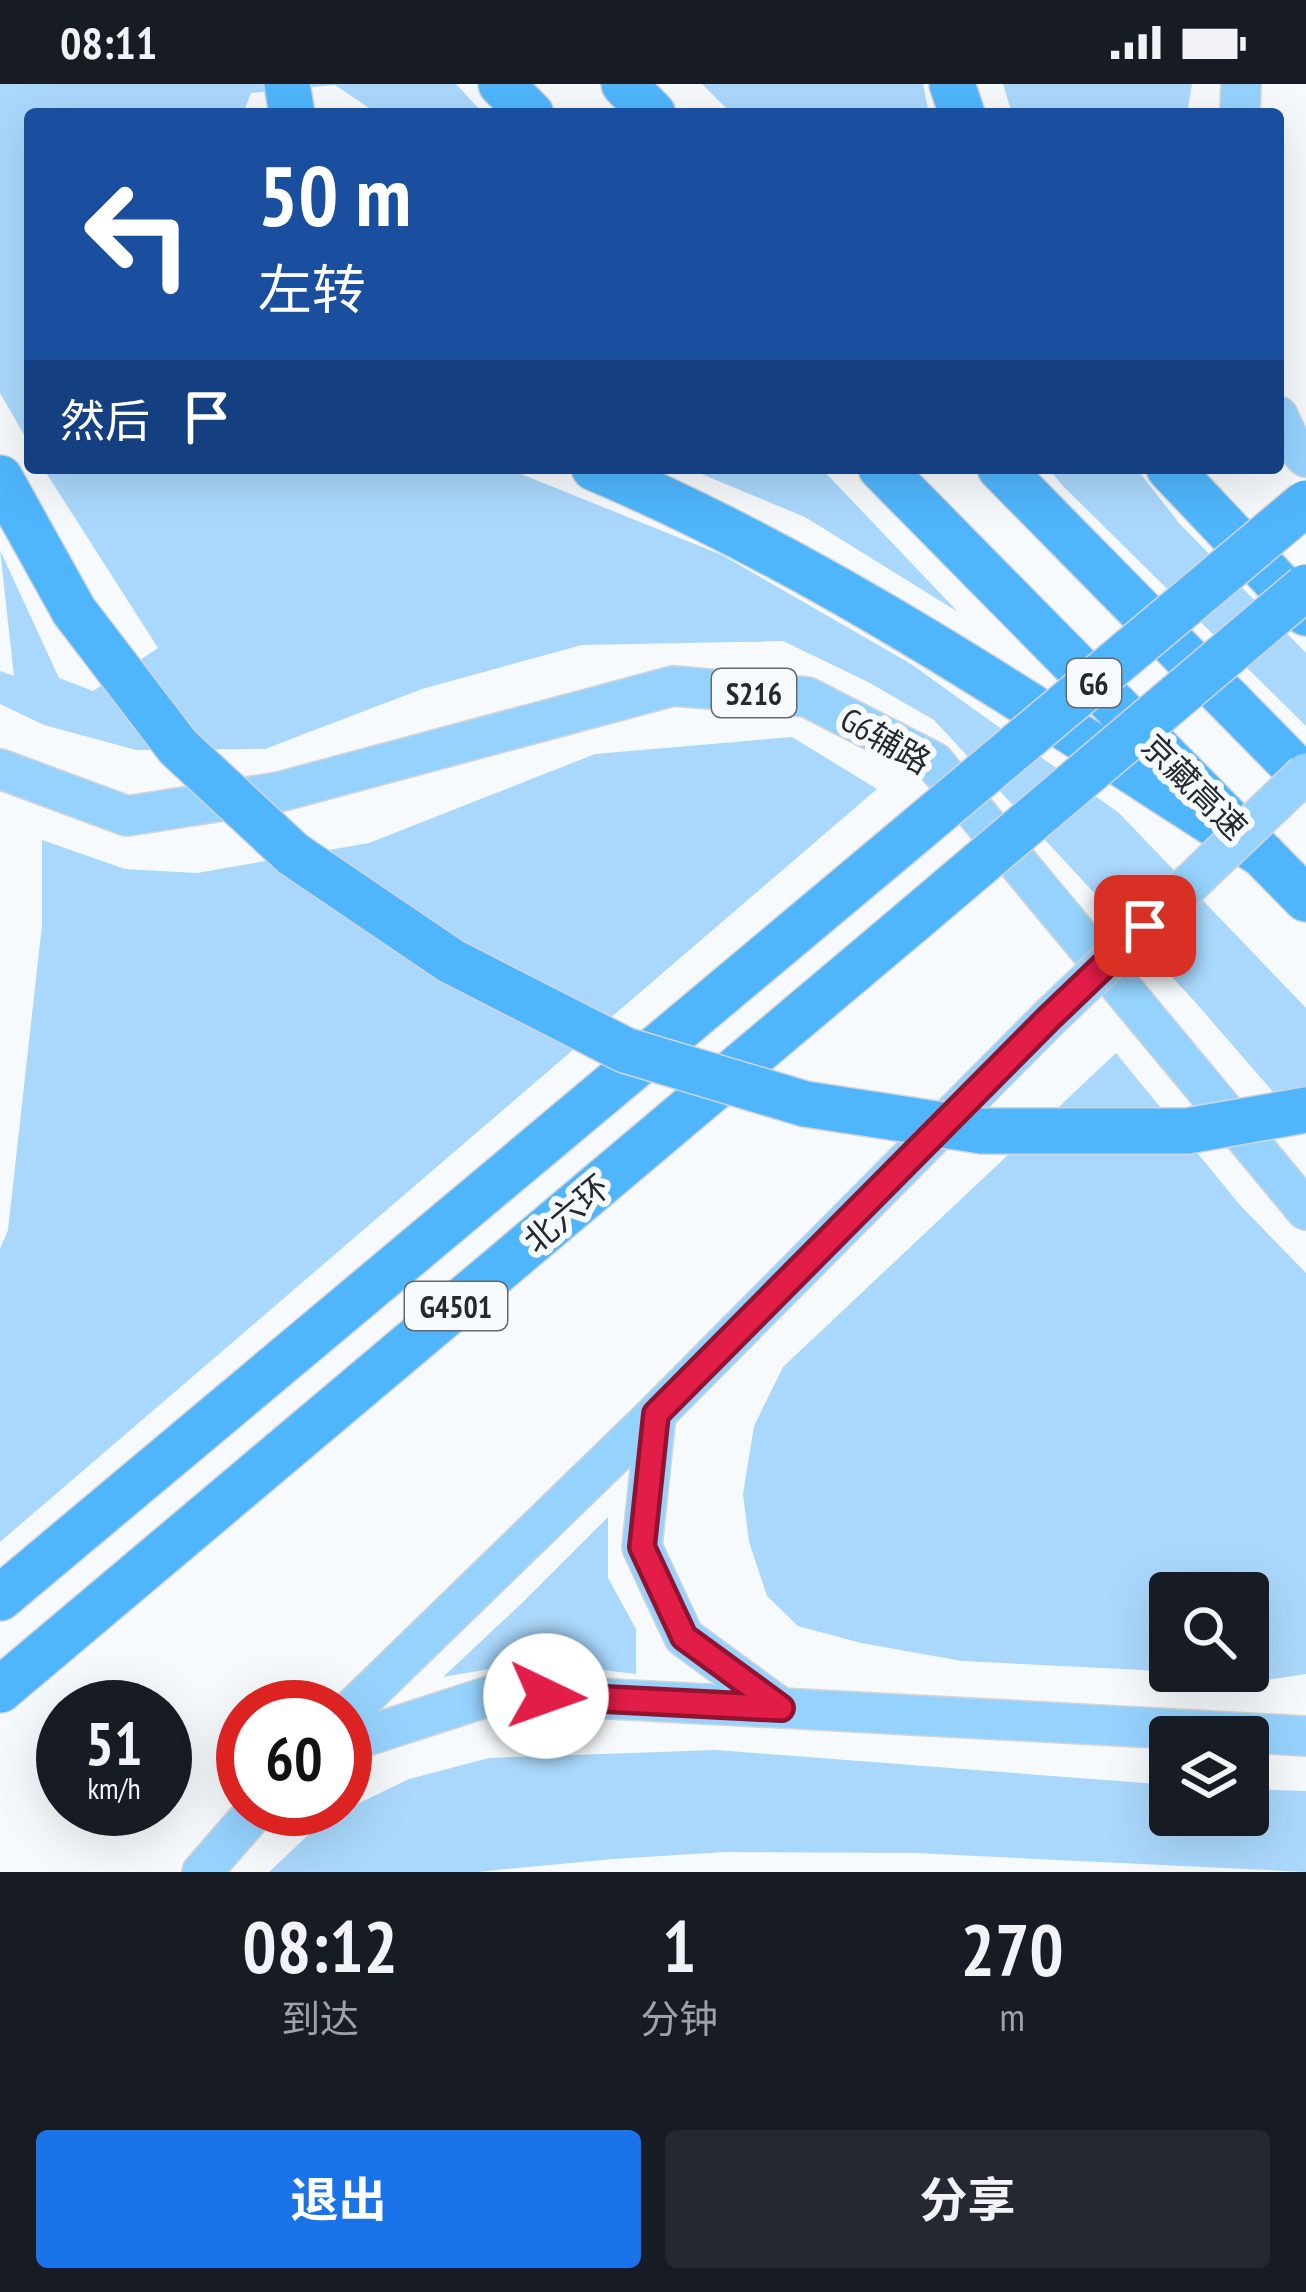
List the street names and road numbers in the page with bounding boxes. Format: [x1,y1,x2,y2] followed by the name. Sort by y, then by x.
[1067,659,1121,707] road number: G6
[712,669,796,717] road number: S216
[833,697,939,783] street label: G6辅路
[1133,724,1257,848] street label: 京藏高速
[514,1165,618,1261] street label: 北六环
[405,1282,507,1330] road number: G4501

